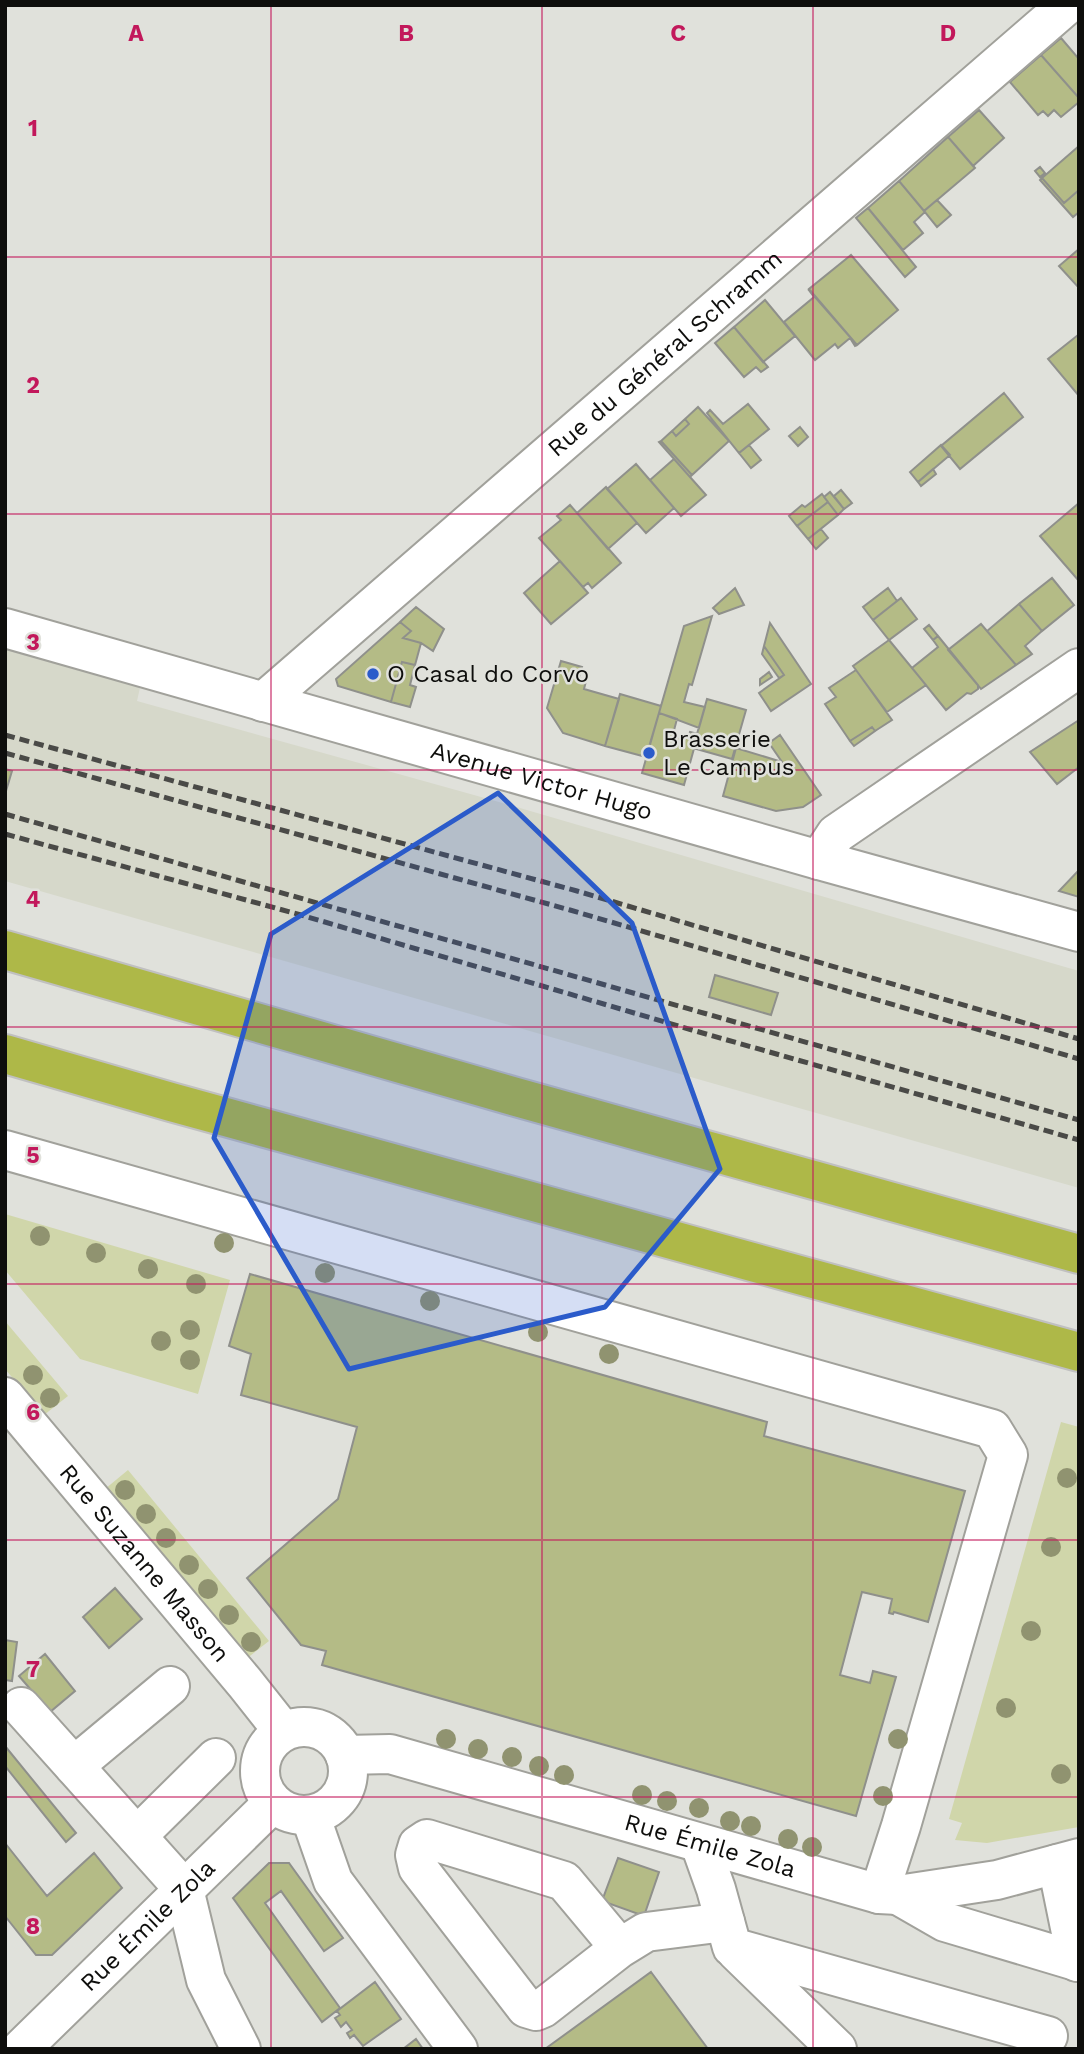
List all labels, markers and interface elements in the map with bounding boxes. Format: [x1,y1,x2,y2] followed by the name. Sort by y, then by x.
[128,20,144,47] text: A
[398,20,414,47] text: B
[670,20,686,47] text: C
[940,20,956,47] text: D
[28,115,38,142] text: 1
[542,244,788,463] street label: Rue du Général Schramm
[26,372,40,399] text: 2
[26,629,40,656] text: 3
[387,660,589,688] place label: O Casal do Corvo
[365,666,381,682] marker: O Casal do Corvo
[663,725,794,781] place label: Brasserie Le Campus
[428,736,656,826] street label: Avenue Victor Hugo
[641,745,657,761] marker: Brasserie Le Campus
[26,886,41,913] text: 4
[26,1142,40,1169] text: 5
[26,1399,40,1426] text: 6
[54,1459,235,1668] street label: Rue Suzanne Masson
[26,1656,40,1683] text: 7
[621,1808,799,1883] street label: Rue Émile Zola
[75,1854,221,1997] street label: Rue Émile Zola
[26,1913,40,1940] text: 8

